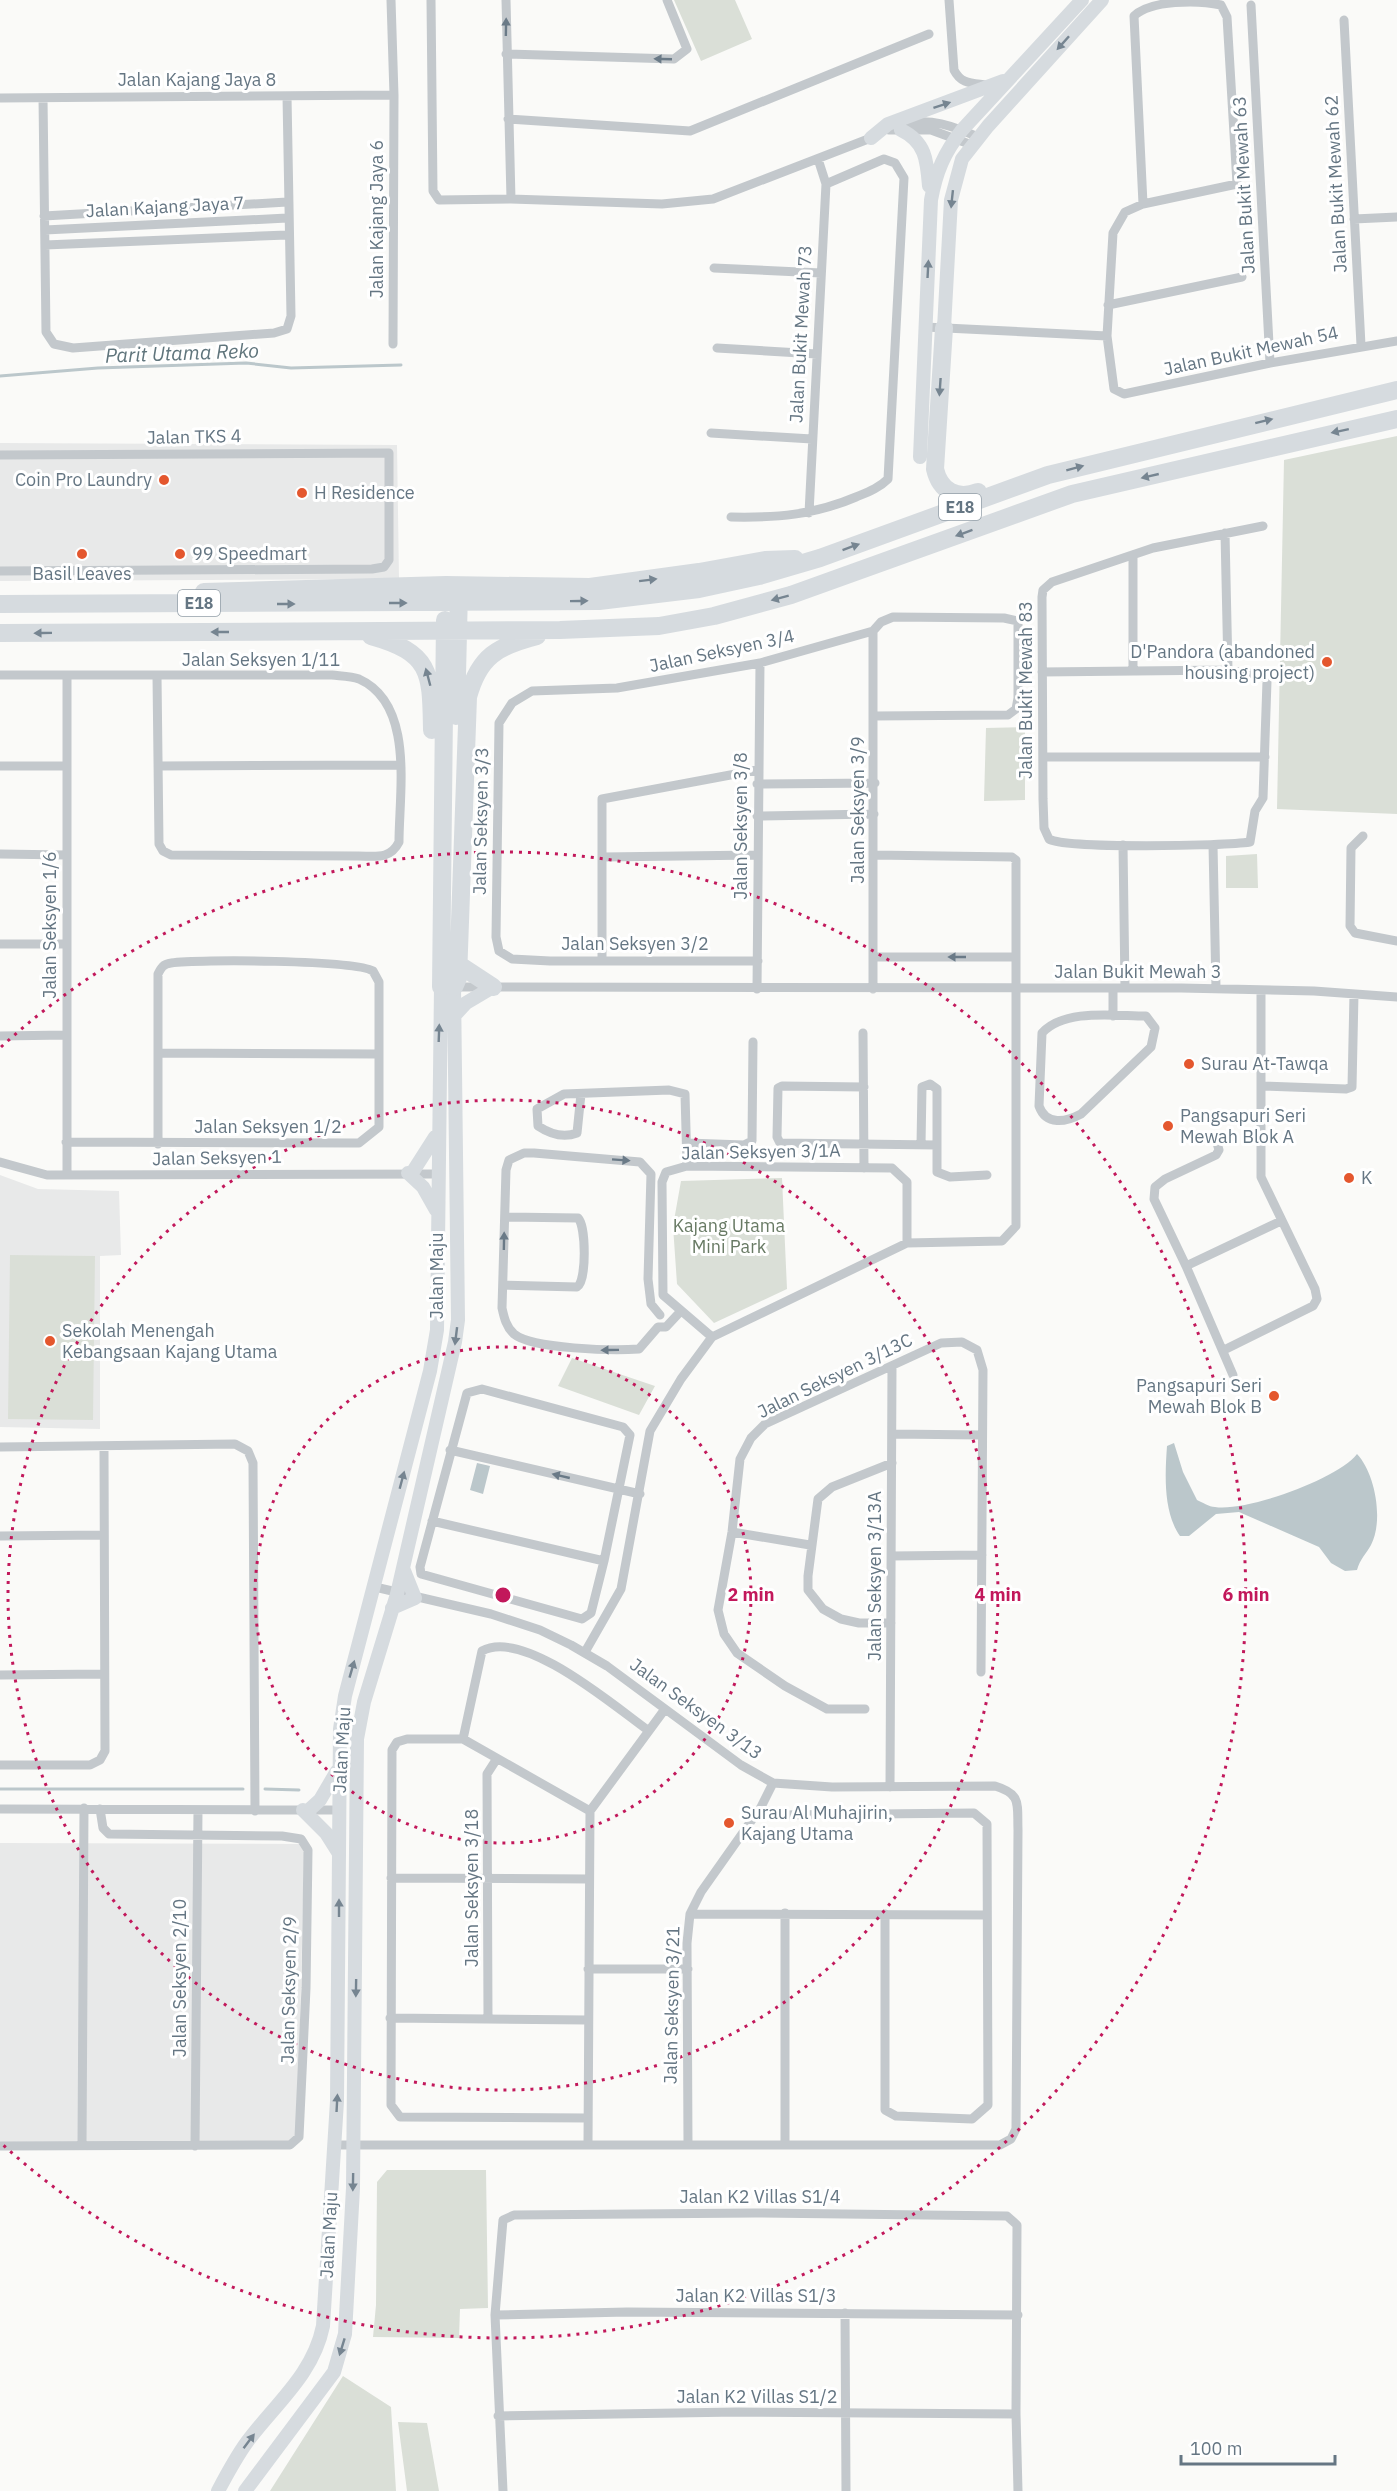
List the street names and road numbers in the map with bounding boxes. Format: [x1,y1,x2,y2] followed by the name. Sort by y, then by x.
[118,68,276,91] street label: Jalan Kajang Jaya 8
[1319,95,1352,274] street label: Jalan Bukit Mewah 62
[1227,96,1260,275] street label: Jalan Bukit Mewah 63
[365,140,388,298] street label: Jalan Kajang Jaya 6
[85,191,245,222] street label: Jalan Kajang Jaya 7
[784,244,817,423] street label: Jalan Bukit Mewah 73
[1161,321,1341,380] street label: Jalan Bukit Mewah 54
[146,424,242,449] street label: Jalan TKS 4
[939,494,981,520] road number: E18
[178,590,220,616] road number: E18
[1014,601,1037,779] street label: Jalan Bukit Mewah 83
[647,624,797,677] street label: Jalan Seksyen 3/4
[182,648,340,671] street label: Jalan Seksyen 1/11
[846,736,869,884] street label: Jalan Seksyen 3/9
[468,747,493,895] street label: Jalan Seksyen 3/3
[729,752,752,900] street label: Jalan Seksyen 3/8
[38,851,61,999] street label: Jalan Seksyen 1/6
[561,932,709,955] street label: Jalan Seksyen 3/2
[1054,960,1222,983] street label: Jalan Bukit Mewah 3
[194,1115,342,1138] street label: Jalan Seksyen 1/2
[681,1139,841,1164] street label: Jalan Seksyen 3/1A
[152,1145,282,1170] street label: Jalan Seksyen 1
[425,1233,448,1319] street label: Jalan Maju
[754,1328,916,1423] street label: Jalan Seksyen 3/13C
[863,1491,886,1661] street label: Jalan Seksyen 3/13A
[625,1653,767,1764] street label: Jalan Seksyen 3/13
[328,1706,355,1794] street label: Jalan Maju
[460,1809,483,1967] street label: Jalan Seksyen 3/18
[168,1899,191,2057] street label: Jalan Seksyen 2/10
[276,1916,301,2064] street label: Jalan Seksyen 2/9
[659,1926,684,2084] street label: Jalan Seksyen 3/21
[680,2185,841,2208] street label: Jalan K2 Villas S1/4
[315,2191,342,2279] street label: Jalan Maju
[676,2284,836,2307] street label: Jalan K2 Villas S1/3
[677,2385,837,2408] street label: Jalan K2 Villas S1/2

